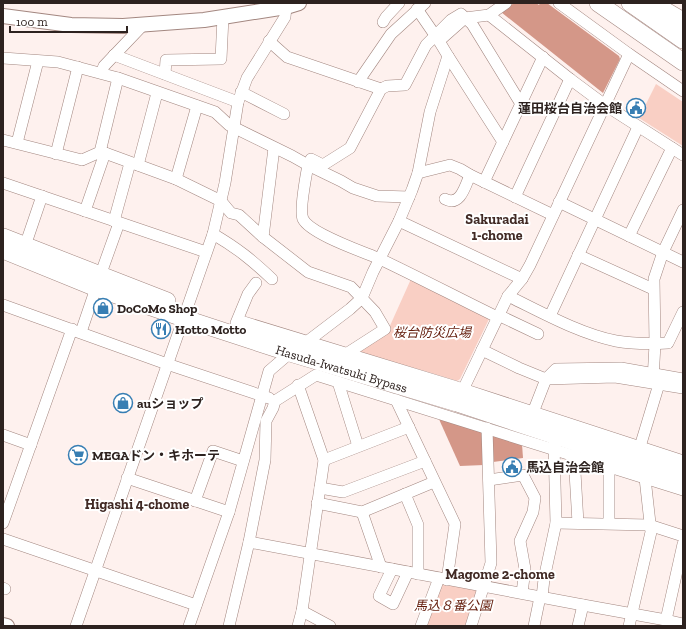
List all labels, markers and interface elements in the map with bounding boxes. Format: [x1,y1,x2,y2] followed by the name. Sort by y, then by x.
[10,8,127,34] scale bar
[16,15,48,29] text: 100 m
[625,97,647,119] public building icon: 蓮田桜台自治会館
[518,101,622,116] place label: 蓮田桜台自治会館
[465,211,529,244] district label: Sakuradai 1-chome
[92,297,114,319] shop icon: DoCoMo Shop
[117,301,198,316] place label: DoCoMo Shop
[150,318,172,340] restaurant icon: Hotto Motto
[175,322,247,337] place label: Hotto Motto
[393,325,473,340] park label: 桜台防災広場
[274,342,410,396] street label: Hasuda-Iwatsuki Bypass
[112,392,134,414] shop icon: auショップ
[137,396,203,411] place label: auショップ
[67,444,89,466] supermarket icon: MEGAドン・キホーテ
[92,448,220,463] place label: MEGAドン・キホーテ
[501,456,523,478] public building icon: 馬込自治会館
[526,460,604,475] place label: 馬込自治会館
[85,496,190,513] district label: Higashi 4-chome
[445,566,555,583] district label: Magome 2-chome
[414,598,494,613] park label: 馬込８番公園

